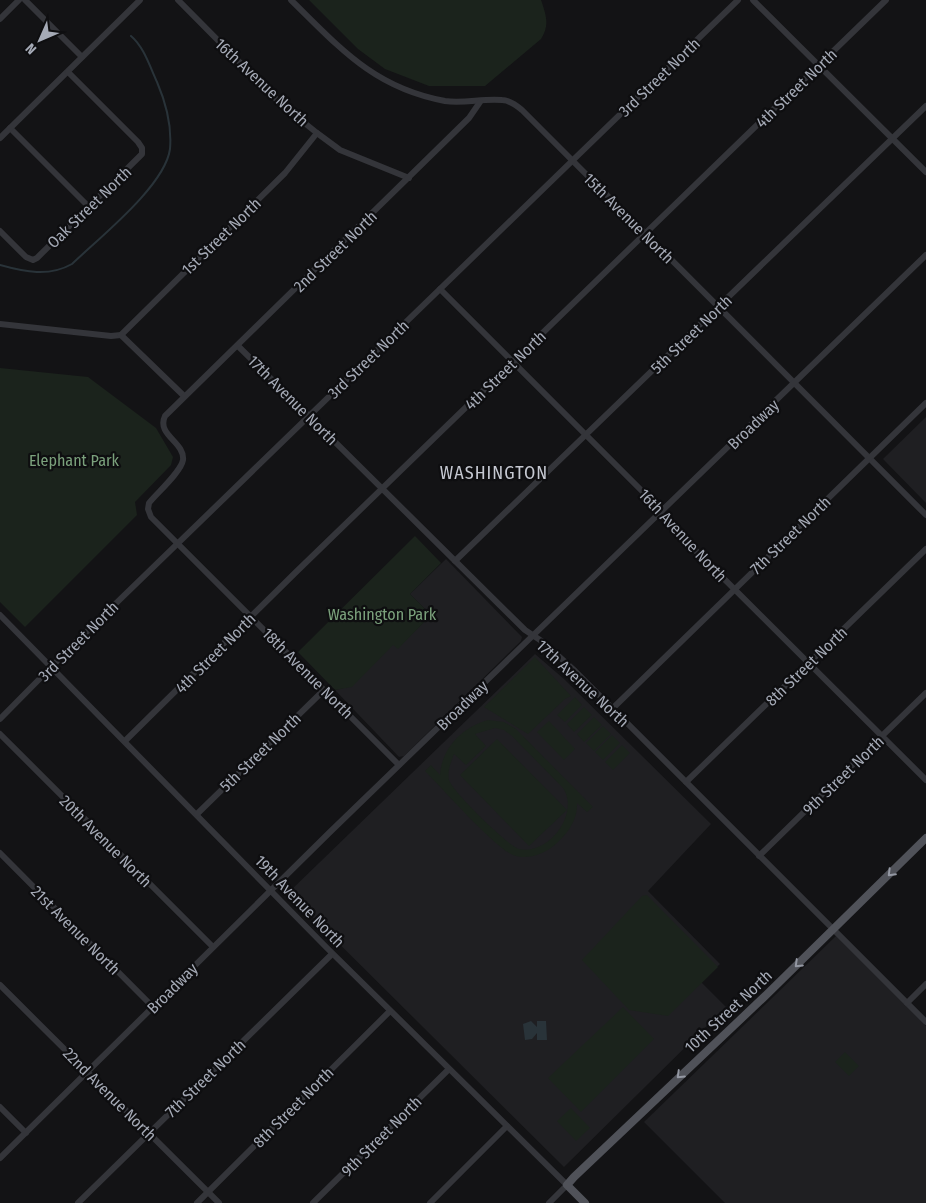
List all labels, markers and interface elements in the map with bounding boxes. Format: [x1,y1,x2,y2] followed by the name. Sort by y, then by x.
[15,15,65,65] north arrow
[211,34,312,131] street label: 16th Avenue North
[615,34,704,121] street label: 3rd Street North
[22,40,40,58] text: N
[752,45,841,132] street label: 4th Street North
[43,163,135,252] street label: Oak Street North
[579,169,678,268] street label: 15th Avenue North
[178,194,265,279] street label: 1st Street North
[290,207,381,296] street label: 2nd Street North
[647,291,736,378] street label: 5th Street North
[324,316,413,403] street label: 3rd Street North
[461,327,550,414] street label: 4th Street North
[244,351,342,449] street label: 17th Avenue North
[724,395,783,453] street label: Broadway
[29,451,120,470] park label: Elephant Park
[440,462,548,484] district label: WASHINGTON
[634,485,731,586] street label: 16th Avenue North
[746,492,834,578] street label: 7th Street North
[34,597,122,685] street label: 3rd Street North
[328,605,437,624] park label: Washington Park
[171,609,259,697] street label: 4th Street North
[762,623,851,710] street label: 8th Street North
[258,624,357,723] street label: 18th Avenue North
[533,636,633,731] street label: 17th Avenue North
[433,676,492,734] street label: Broadway
[216,709,305,796] street label: 5th Street North
[799,732,888,819] street label: 9th Street North
[56,791,156,891] street label: 20th Avenue North
[251,851,348,951] street label: 19th Avenue North
[888,867,897,876] one-way arrow
[27,882,124,979] street label: 21st Avenue North
[795,958,804,967] one-way arrow
[143,959,202,1018] street label: Broadway
[681,966,776,1057] street label: 10th Street North
[161,1035,249,1121] street label: 7th Street North
[59,1044,160,1145] street label: 22nd Avenue North
[249,1063,338,1152] street label: 8th Street North
[676,1069,685,1078] one-way arrow
[337,1092,425,1180] street label: 9th Street North

